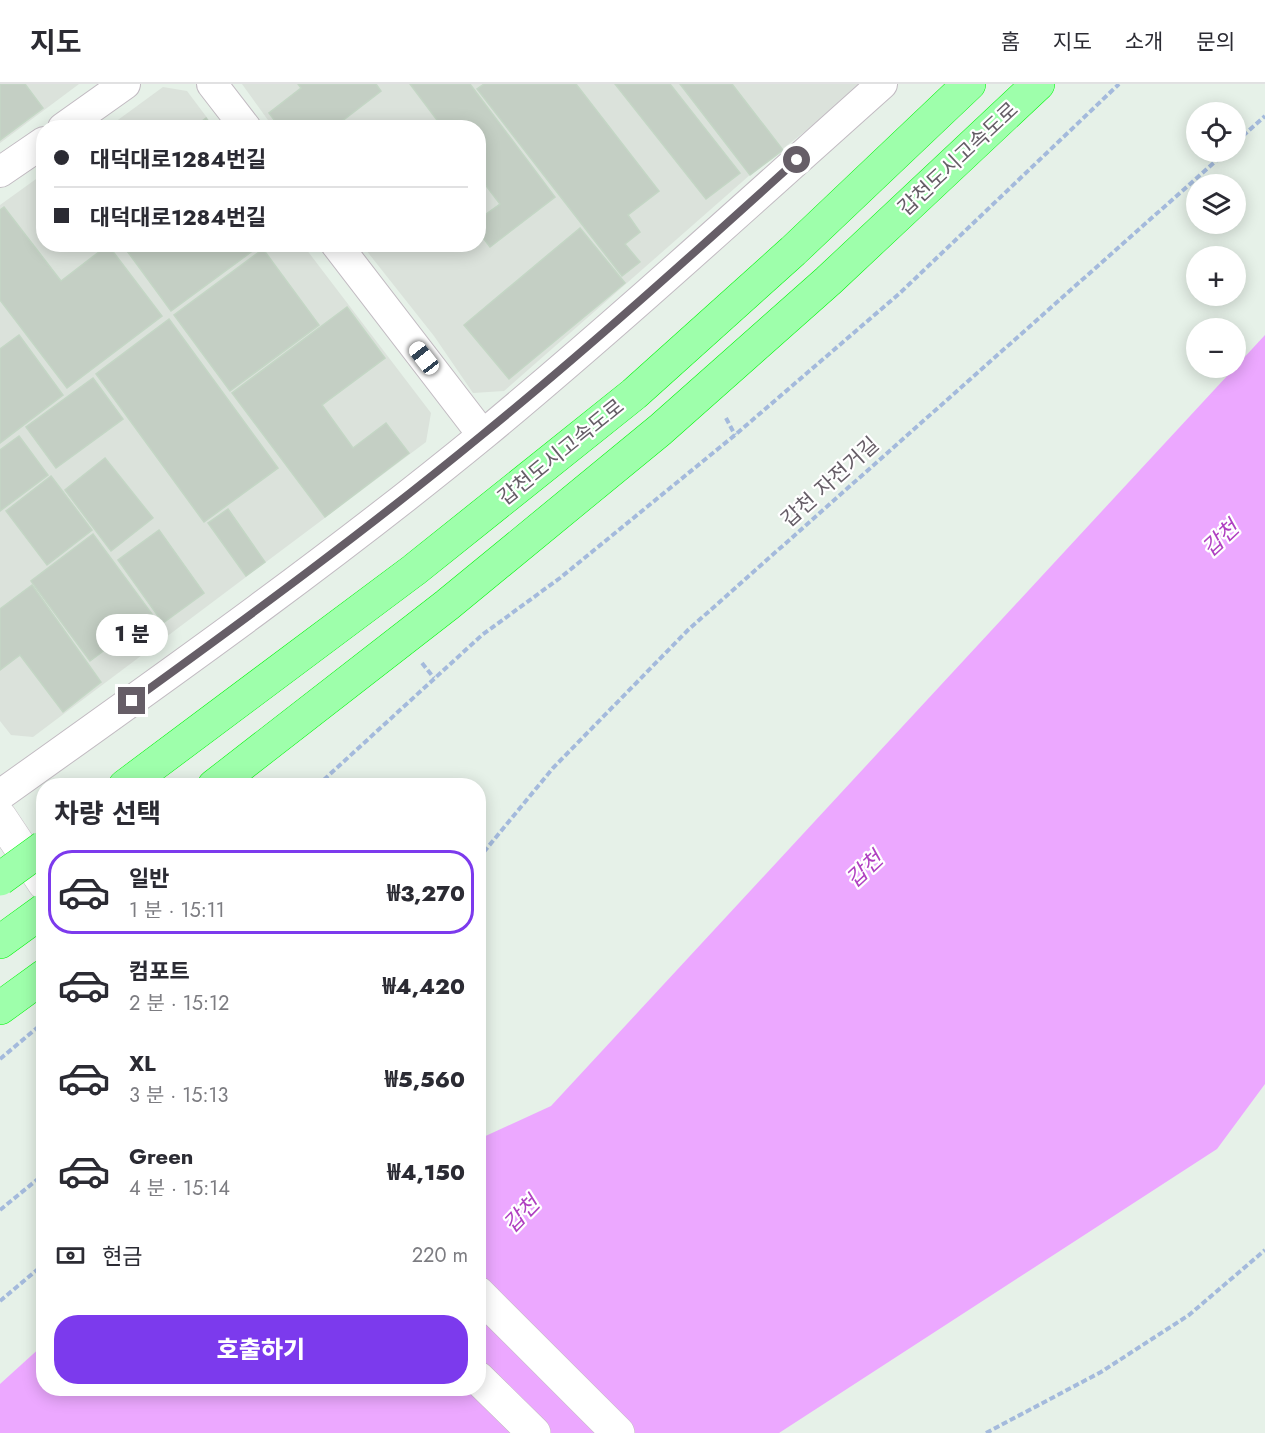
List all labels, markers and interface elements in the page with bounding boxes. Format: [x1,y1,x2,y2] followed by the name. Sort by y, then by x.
[30,22,82,63] text: 지도
[1001,27,1020,57] text: 홈
[1053,27,1092,57] text: 지도
[1125,27,1163,57] text: 소개
[1196,27,1235,57] text: 문의
[891,95,1025,223] street label: 갑천도시고속도로
[1186,102,1246,378] map controls
[1186,102,1246,162] button: locate
[90,143,266,175] text: 대덕대로1284번길
[783,146,810,173] route start
[1186,174,1246,234] button: layers
[90,201,266,233] text: 대덕대로1284번길
[1186,246,1246,306] button: +
[1186,318,1246,378] button: −
[406,338,442,378] car
[492,392,630,512] street label: 갑천도시고속도로
[775,430,885,534] street label: 갑천 자전거길
[1194,511,1248,564] water label: 갑천
[96,614,168,656] callout: 1 분
[115,620,149,649] text: 1 분
[118,687,145,714] route end
[54,794,161,833] text: 차량 선택
[838,842,892,895] water label: 갑천
[129,862,169,894] text: 일반
[57,865,111,919] icon: car
[387,877,465,909] text: ₩3,270
[129,896,225,925] text: 1 분 · 15:11
[129,955,190,987] text: 컴포트
[57,958,111,1012] icon: car
[382,970,465,1002] text: ₩4,420
[129,989,229,1018] text: 2 분 · 15:12
[129,1047,156,1079] text: XL
[57,1051,111,1105] icon: car
[385,1063,465,1095] text: ₩5,560
[129,1081,229,1110] text: 3 분 · 15:13
[129,1140,193,1172] text: Green
[57,1144,111,1198] icon: car
[387,1156,465,1188] text: ₩4,150
[129,1174,230,1203] text: 4 분 · 15:14
[495,1186,548,1240] water label: 갑천
[54,1239,87,1272] icon: cash
[102,1240,142,1272] text: 현금
[412,1241,468,1270] text: 220 m
[54,1315,468,1384] button: 호출하기

